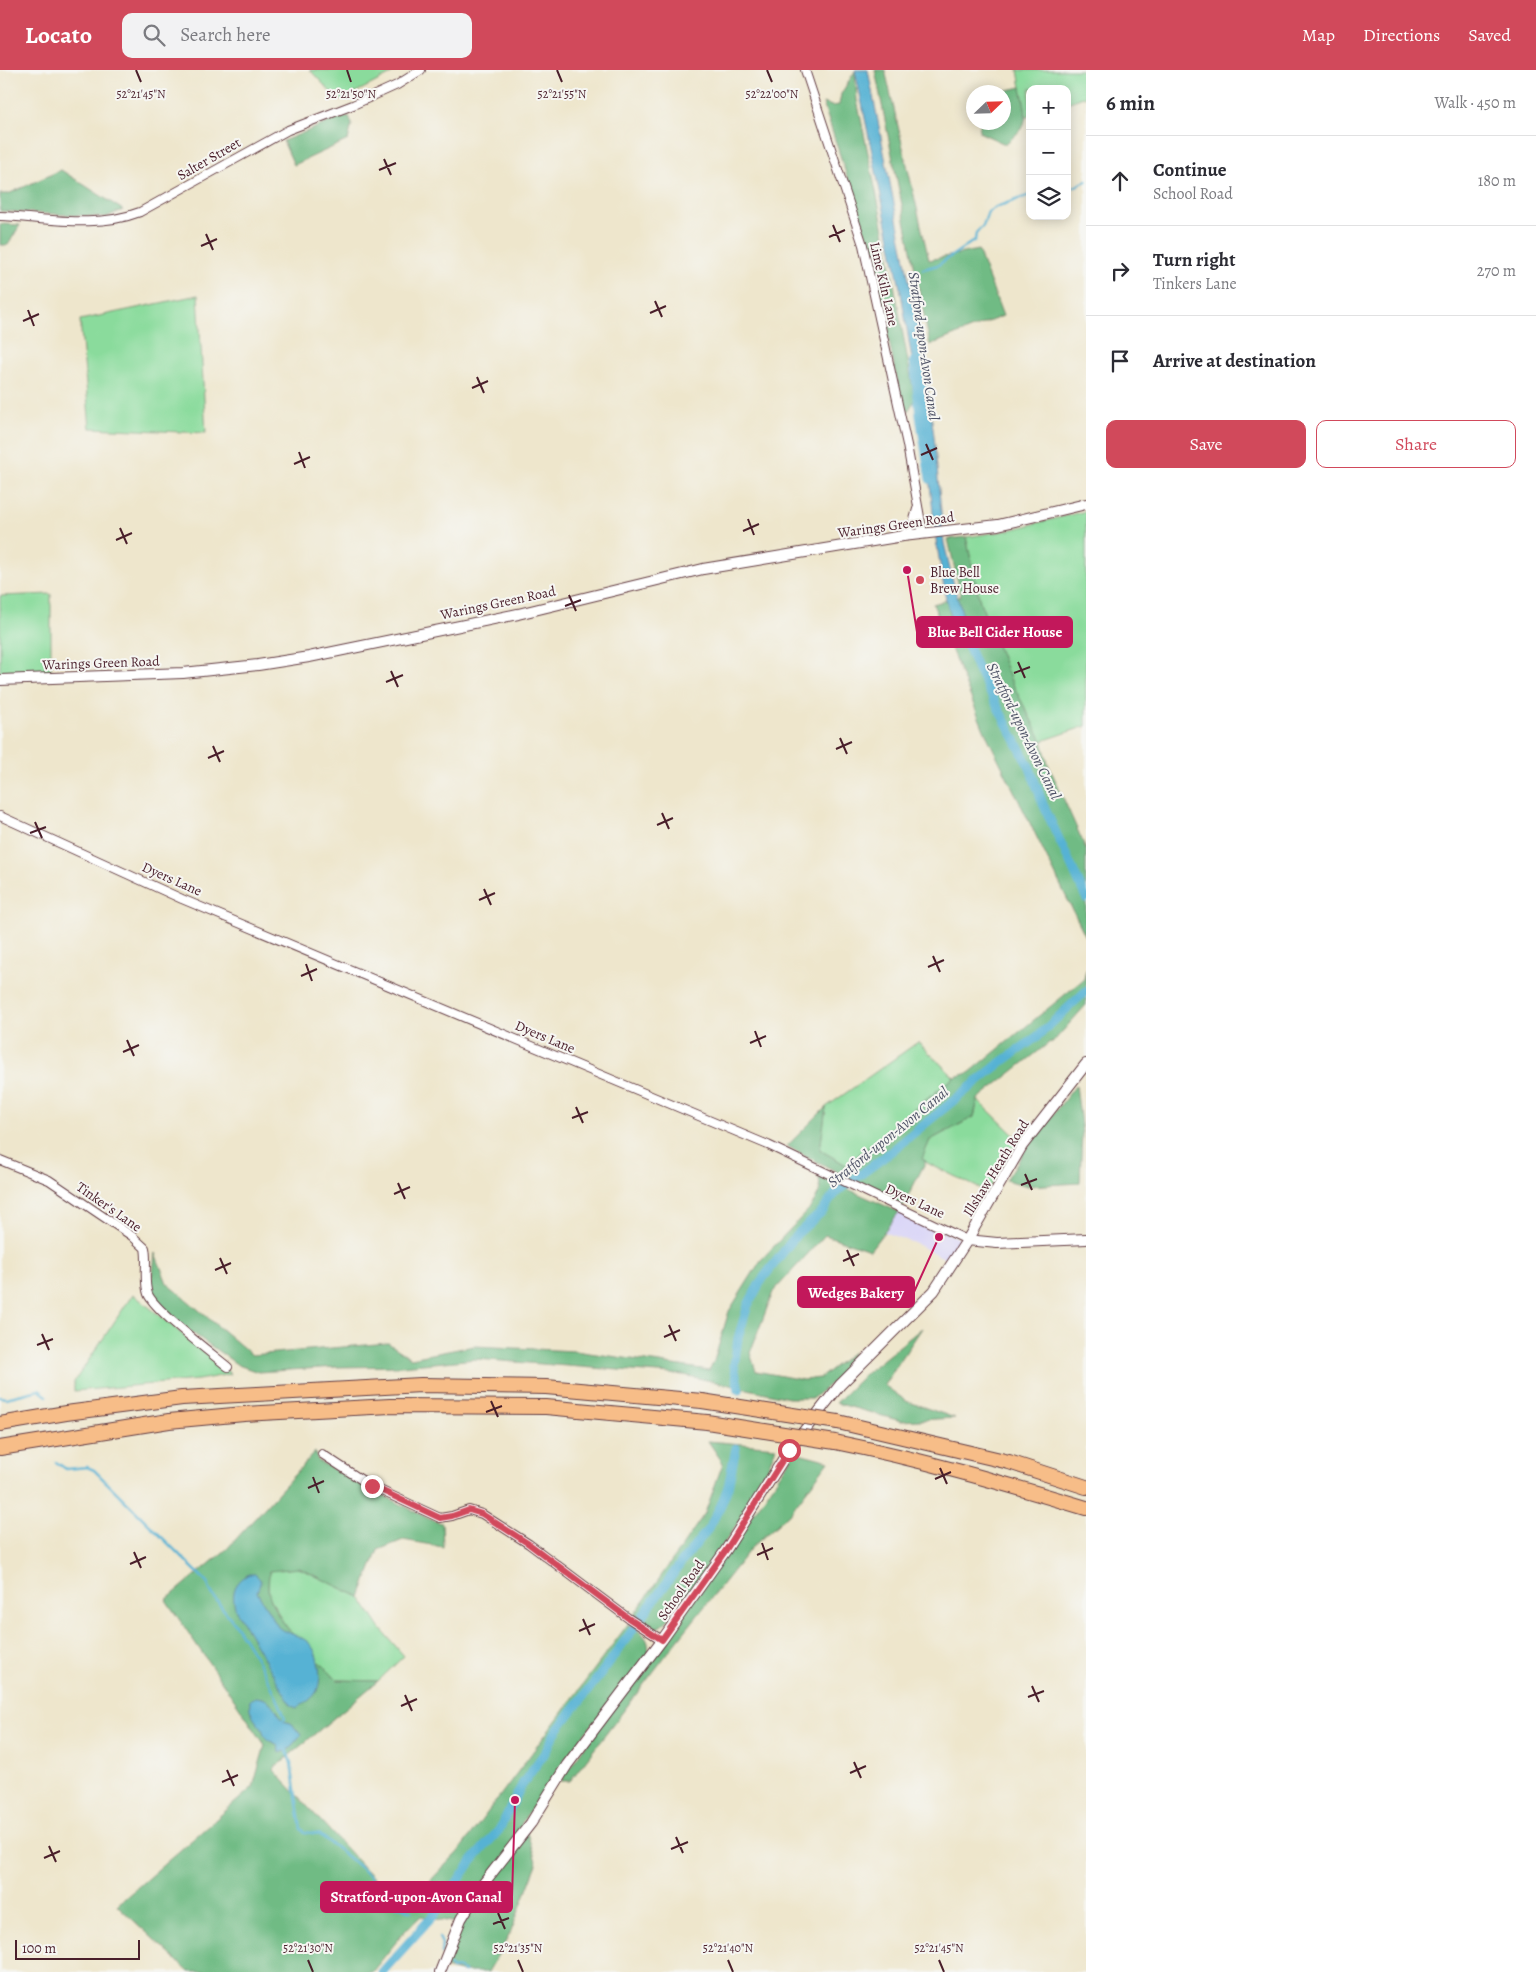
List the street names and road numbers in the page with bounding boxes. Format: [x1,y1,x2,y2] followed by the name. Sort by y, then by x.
[174,133,245,185] street label: Salter Street
[865,240,903,328] street label: Lime Kiln Lane
[836,507,956,543] street label: Warings Green Road
[438,581,558,625] street label: Warings Green Road
[41,651,160,675] street label: Warings Green Road
[139,857,205,901] street label: Dyers Lane
[512,1016,578,1058] street label: Dyers Lane
[959,1116,1034,1220] street label: Illshaw Heath Road
[73,1178,145,1236] street label: Tinker's Lane
[882,1179,948,1223] street label: Dyers Lane
[653,1556,709,1624] street label: School Road

